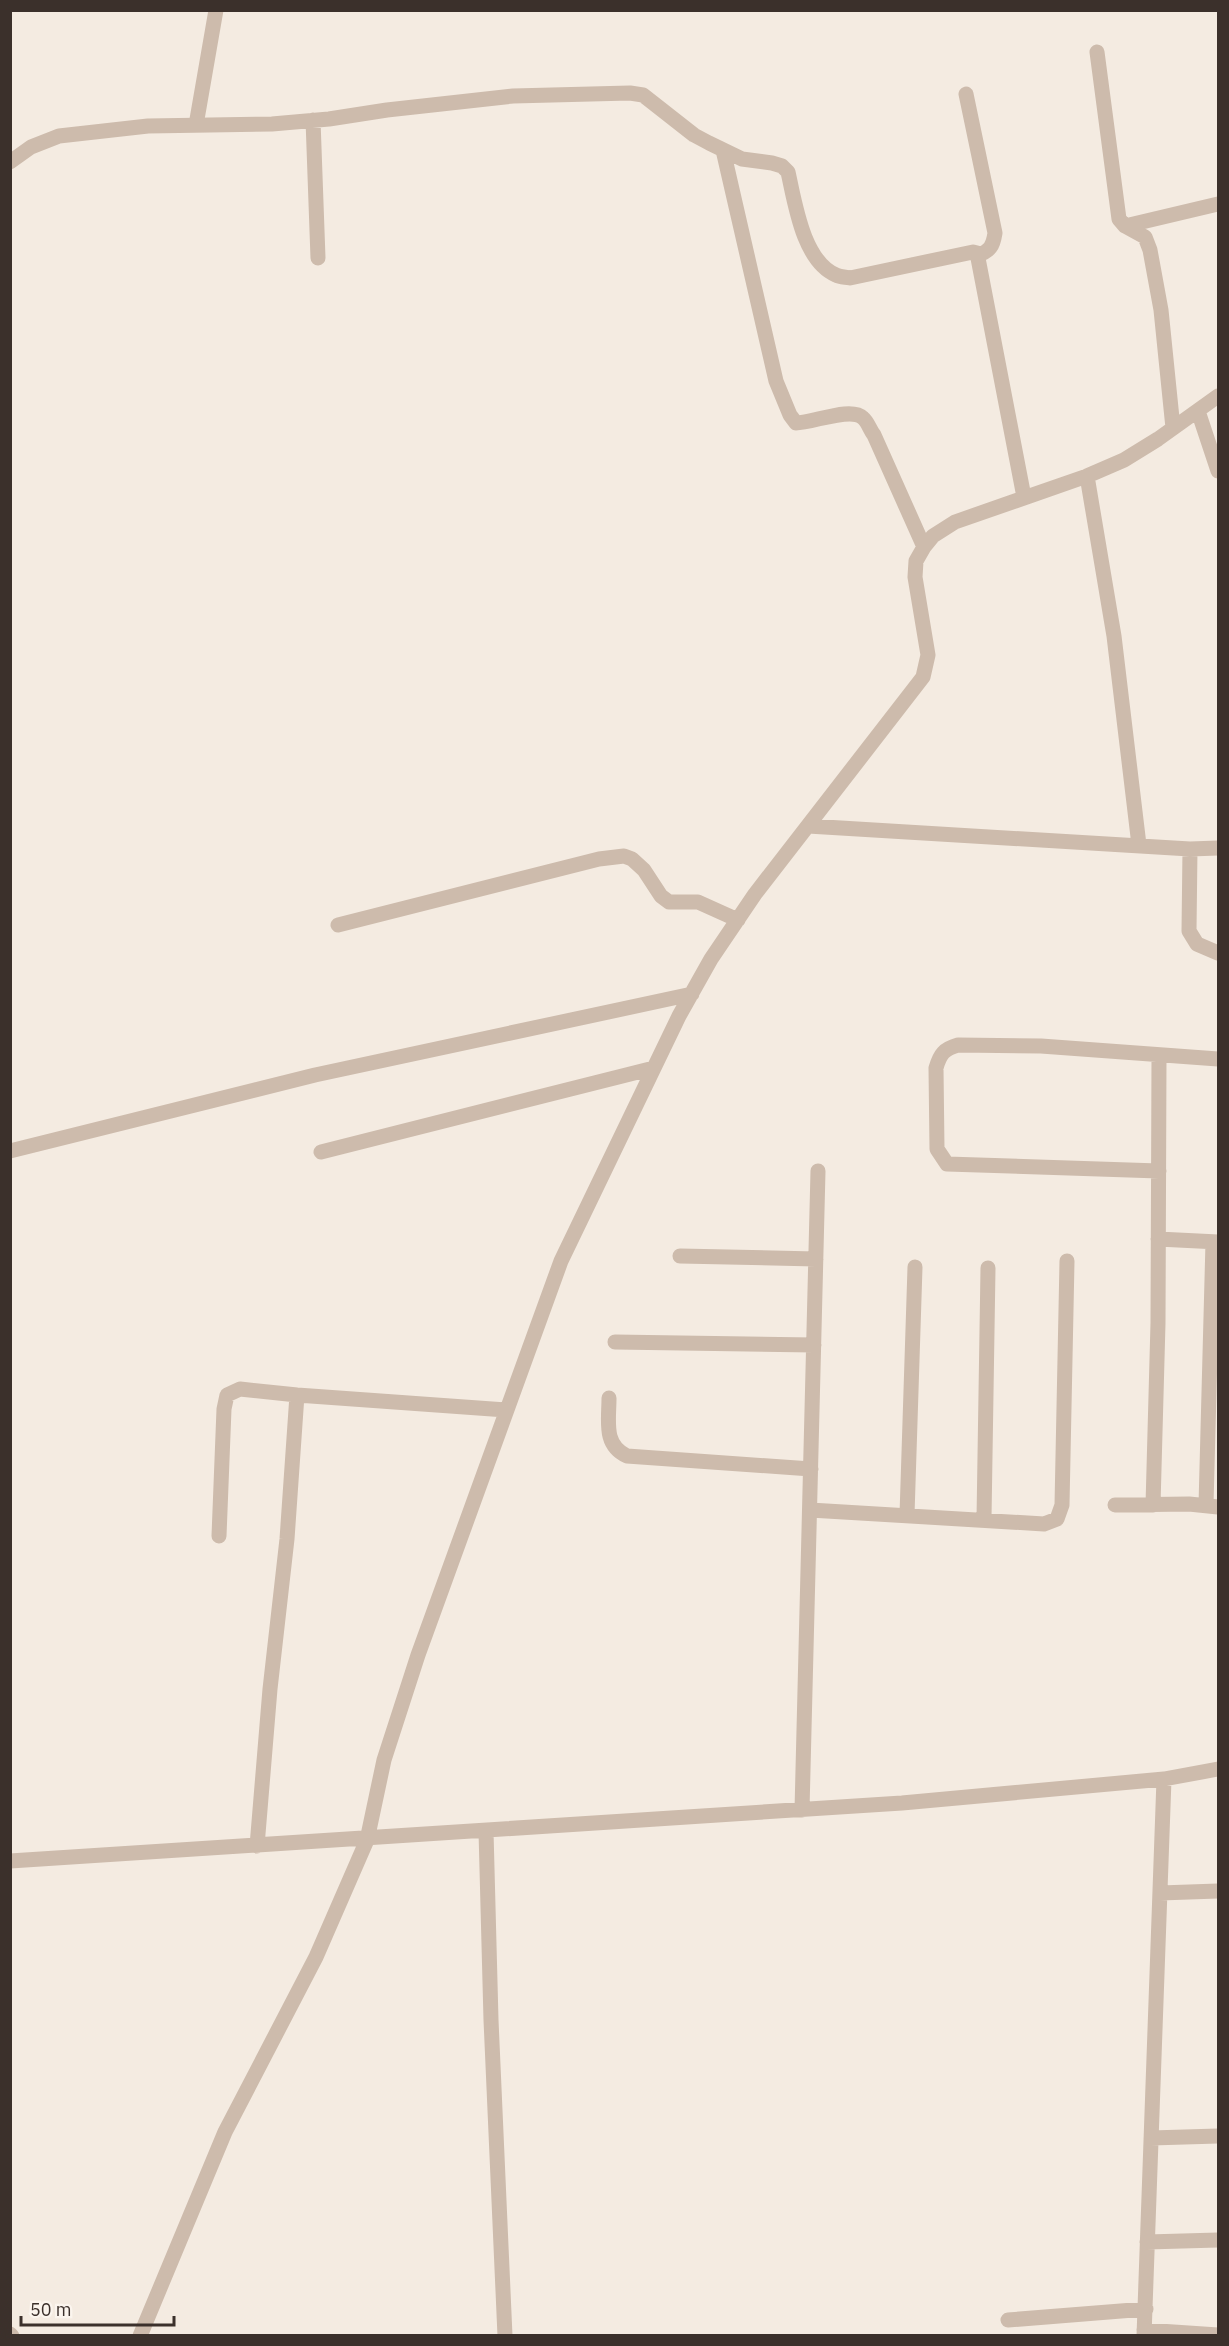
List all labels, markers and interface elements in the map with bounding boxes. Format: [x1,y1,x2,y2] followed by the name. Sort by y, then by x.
[21,2289,174,2327] scale bar
[30,2298,72,2321] text: 50 m

